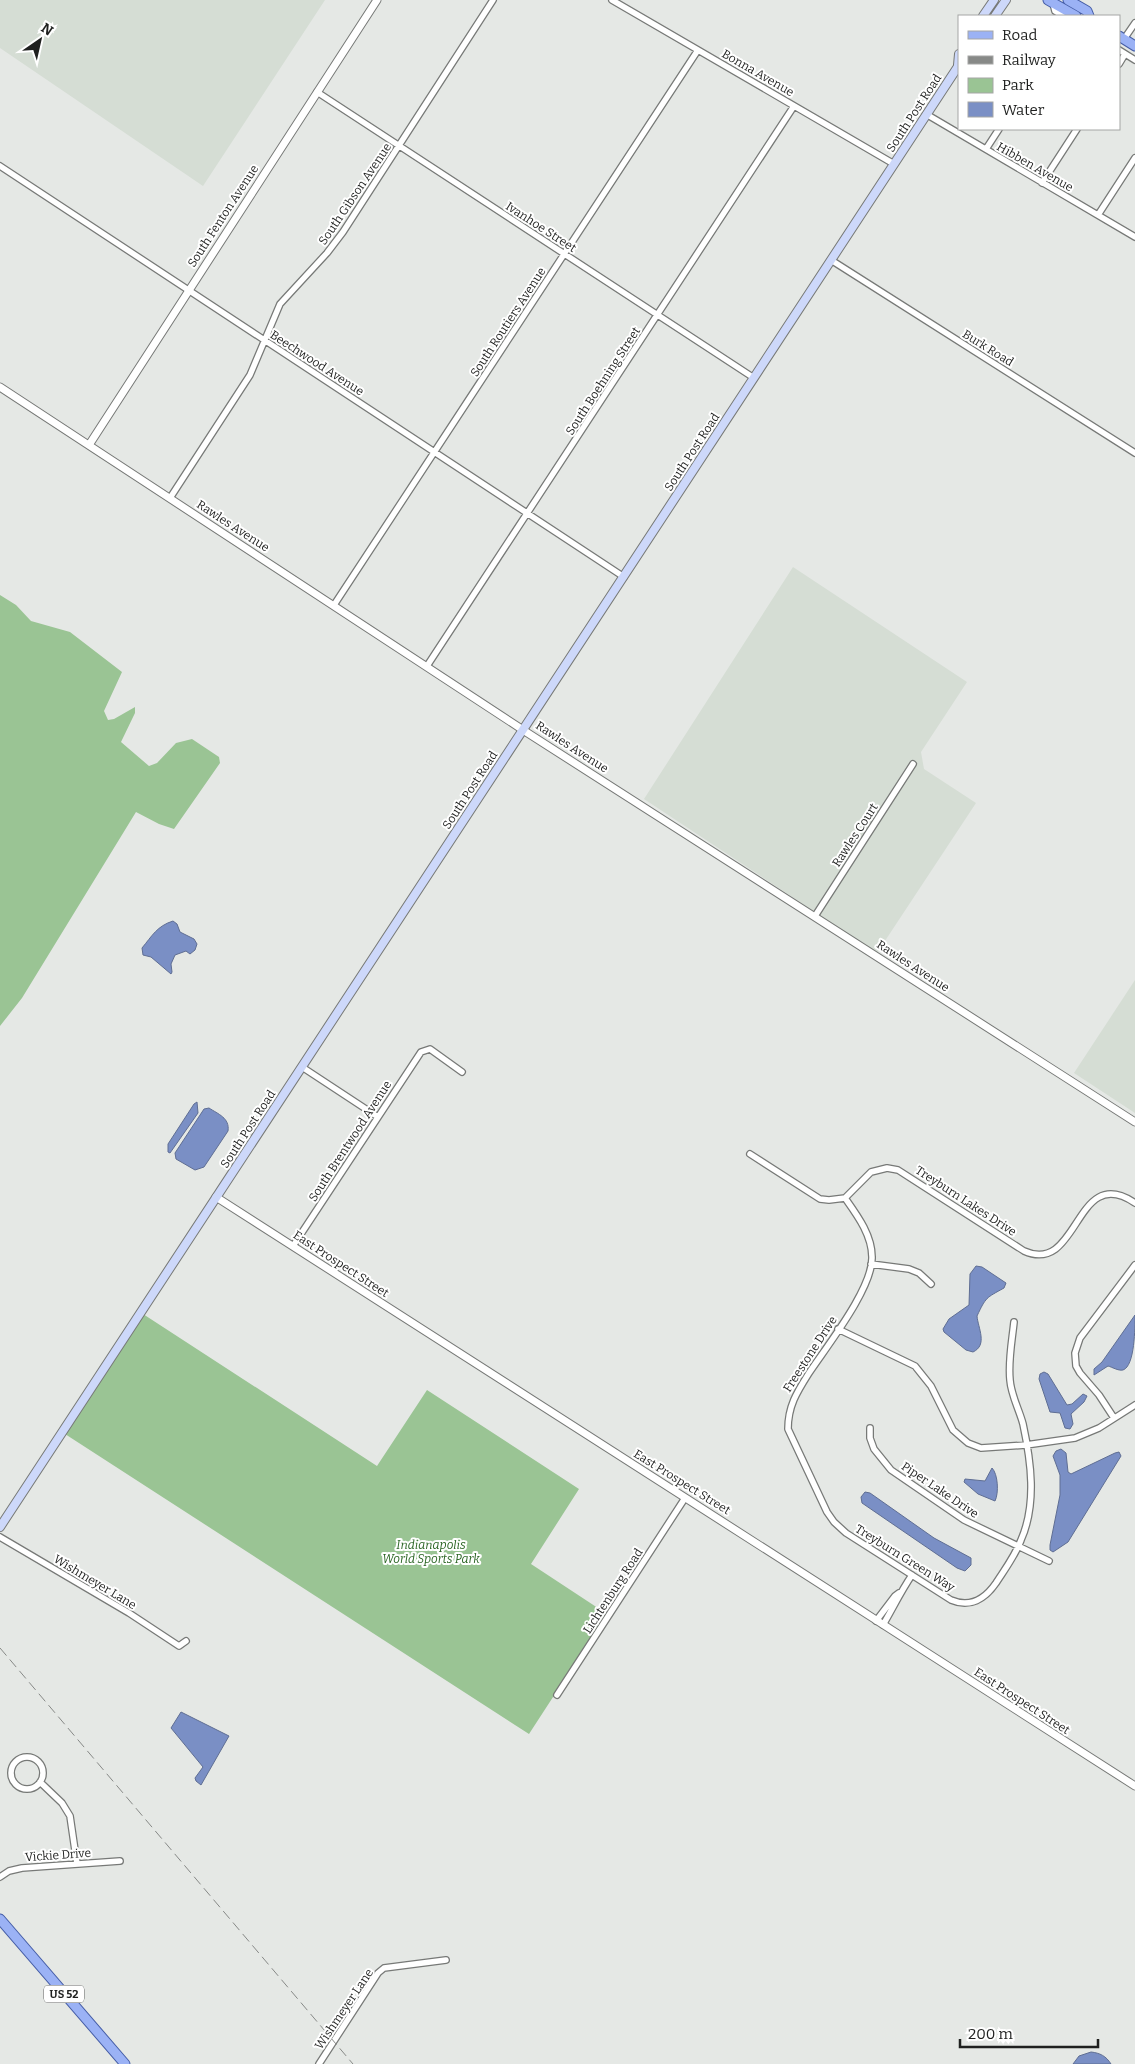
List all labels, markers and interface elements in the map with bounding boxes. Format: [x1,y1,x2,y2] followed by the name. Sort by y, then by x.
[15,15,65,65] north arrow
[958,15,1120,130] legend
[38,20,56,40] text: N
[1002,26,1037,44] text: Road
[719,47,797,99] street label: Bonna Avenue
[1002,51,1056,69] text: Railway
[884,71,944,155] street label: South Post Road
[1002,76,1034,94] text: Park
[1002,101,1045,119] text: Water
[994,139,1076,195] street label: Hibben Avenue
[316,140,394,248] street label: South Gibson Avenue
[185,162,261,270] street label: South Fenton Avenue
[503,199,580,255] street label: Ivanhoe Street
[467,265,549,379] street label: South Routiers Avenue
[563,324,643,438] street label: South Boehning Street
[960,327,1016,369] street label: Burk Road
[268,328,366,398] street label: Beechwood Avenue
[662,410,722,494] street label: South Post Road
[194,497,272,555] street label: Rawles Avenue
[533,718,611,776] street label: Rawles Avenue
[440,748,500,832] street label: South Post Road
[829,800,881,869] street label: Rawles Court
[874,937,952,995] street label: Rawles Avenue
[306,1078,394,1204] street label: South Brentwood Avenue
[218,1087,278,1171] street label: South Post Road
[913,1163,1019,1239] street label: Treyburn Lakes Drive
[291,1228,392,1301] street label: East Prospect Street
[780,1313,840,1395] street label: Freestone Drive
[631,1447,733,1518] street label: East Prospect Street
[899,1459,981,1521] street label: Piper Lake Drive
[853,1522,958,1595] street label: Treyburn Green Way
[382,1538,480,1566] park label: Indianapolis World Sports Park
[580,1546,646,1636] street label: Lichtenburg Road
[51,1552,139,1612] street label: Wishmeyer Lane
[972,1665,1073,1738] street label: East Prospect Street
[25,1846,91,1864] street label: Vickie Drive
[312,1966,376,2052] street label: Wishmeyer Lane
[44,1986,84,2002] road number: US 52
[960,2016,1098,2048] scale bar
[968,2025,1013,2043] text: 200 m

